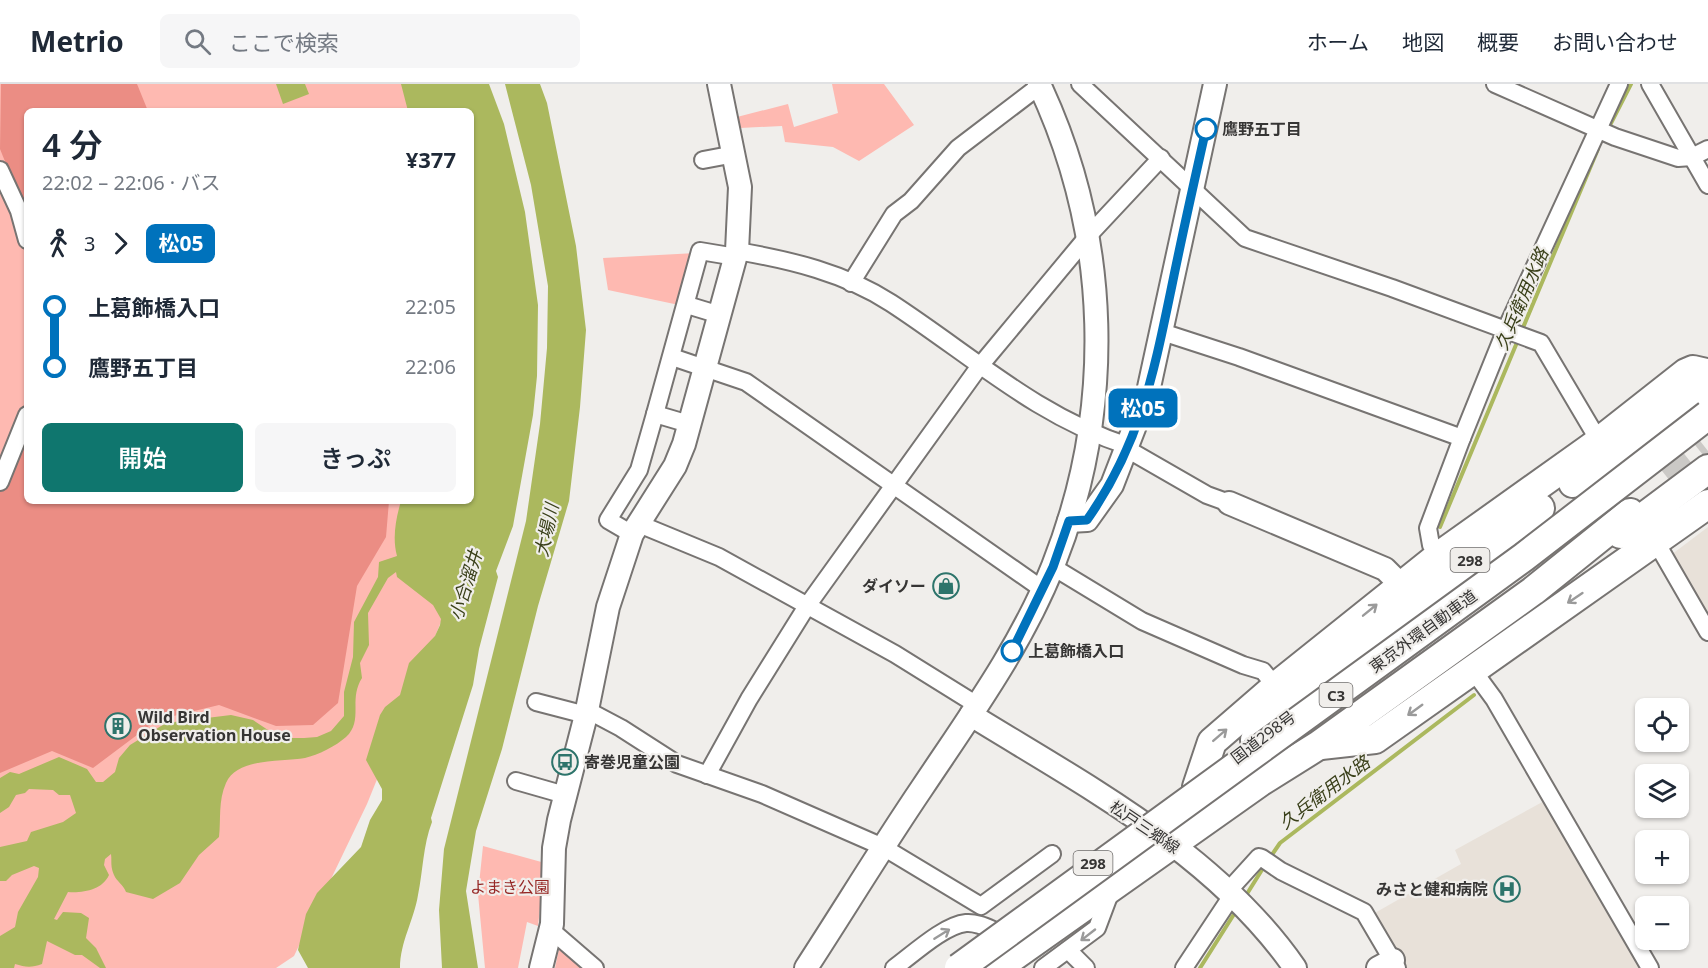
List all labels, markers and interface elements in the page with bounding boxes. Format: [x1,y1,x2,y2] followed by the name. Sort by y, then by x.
[160,14,580,68] search box
[30,22,124,60] text: Metrio
[181,25,214,58] icon: search
[229,27,339,57] text: ここで検索
[1307,28,1369,56] text: ホーム
[1402,28,1444,56] text: 地図
[1477,28,1519,56] text: 概要
[1552,28,1678,56] text: お問い合わせ
[1195,118,1217,140] marker: 鷹野五丁目
[1222,118,1302,140] place label: 鷹野五丁目
[42,122,102,167] text: 4 分
[406,144,456,174] text: ¥377
[42,169,220,196] text: 22:02 – 22:06 · バス
[42,227,75,260] icon: walk
[104,227,137,260] icon: forward
[158,229,203,257] text: 松05
[84,230,95,257] text: 3
[1489,243,1554,353] water label: 久兵衛用水路
[88,292,220,322] text: 上葛飾橋入口
[405,293,456,320] text: 22:05
[88,352,198,382] text: 鷹野五丁目
[405,353,456,380] text: 22:06
[1108,388,1178,428] line badge: 松05
[1120,394,1166,422] text: 松05
[42,423,243,492] button: 開始
[255,423,456,492] button: きっぷ
[529,499,564,559] water label: 大場川
[443,545,488,623] water label: 小合溜井
[1450,548,1490,572] road number: 298
[931,571,961,601] shop icon: ダイソー
[862,575,926,597] place label: ダイソー
[1365,584,1481,678] street label: 東京外環自動車道
[1567,592,1583,604] one-way arrow
[1362,604,1378,617] one-way arrow
[1001,640,1023,662] marker: 上葛飾橋入口
[1028,640,1124,662] place label: 上葛飾橋入口
[1320,683,1352,707] road number: C3
[1635,698,1689,950] map controls
[1635,698,1689,752] button: locate
[1408,704,1424,716] one-way arrow
[138,706,291,746] place label: Wild Bird Observation House
[1226,706,1300,768] street label: 国道298号
[103,711,133,741] building icon: Wild Bird Observation House
[1212,728,1227,742] one-way arrow
[550,747,580,777] bus stop icon: 寄巻児童公園
[1274,749,1376,834] water label: 久兵衛用水路
[584,751,680,773] place label: 寄巻児童公園
[1635,764,1689,818] button: layers
[1106,796,1184,858] street label: 松戸三郷線
[1635,830,1689,884] button: +
[1074,851,1112,875] road number: 298
[1492,874,1522,904] hospital icon: みさと健和病院
[470,876,550,898] park label: よまき公園
[1376,878,1488,900] place label: みさと健和病院
[1635,896,1689,950] button: −
[933,928,950,940] one-way arrow
[1080,929,1096,942] one-way arrow

